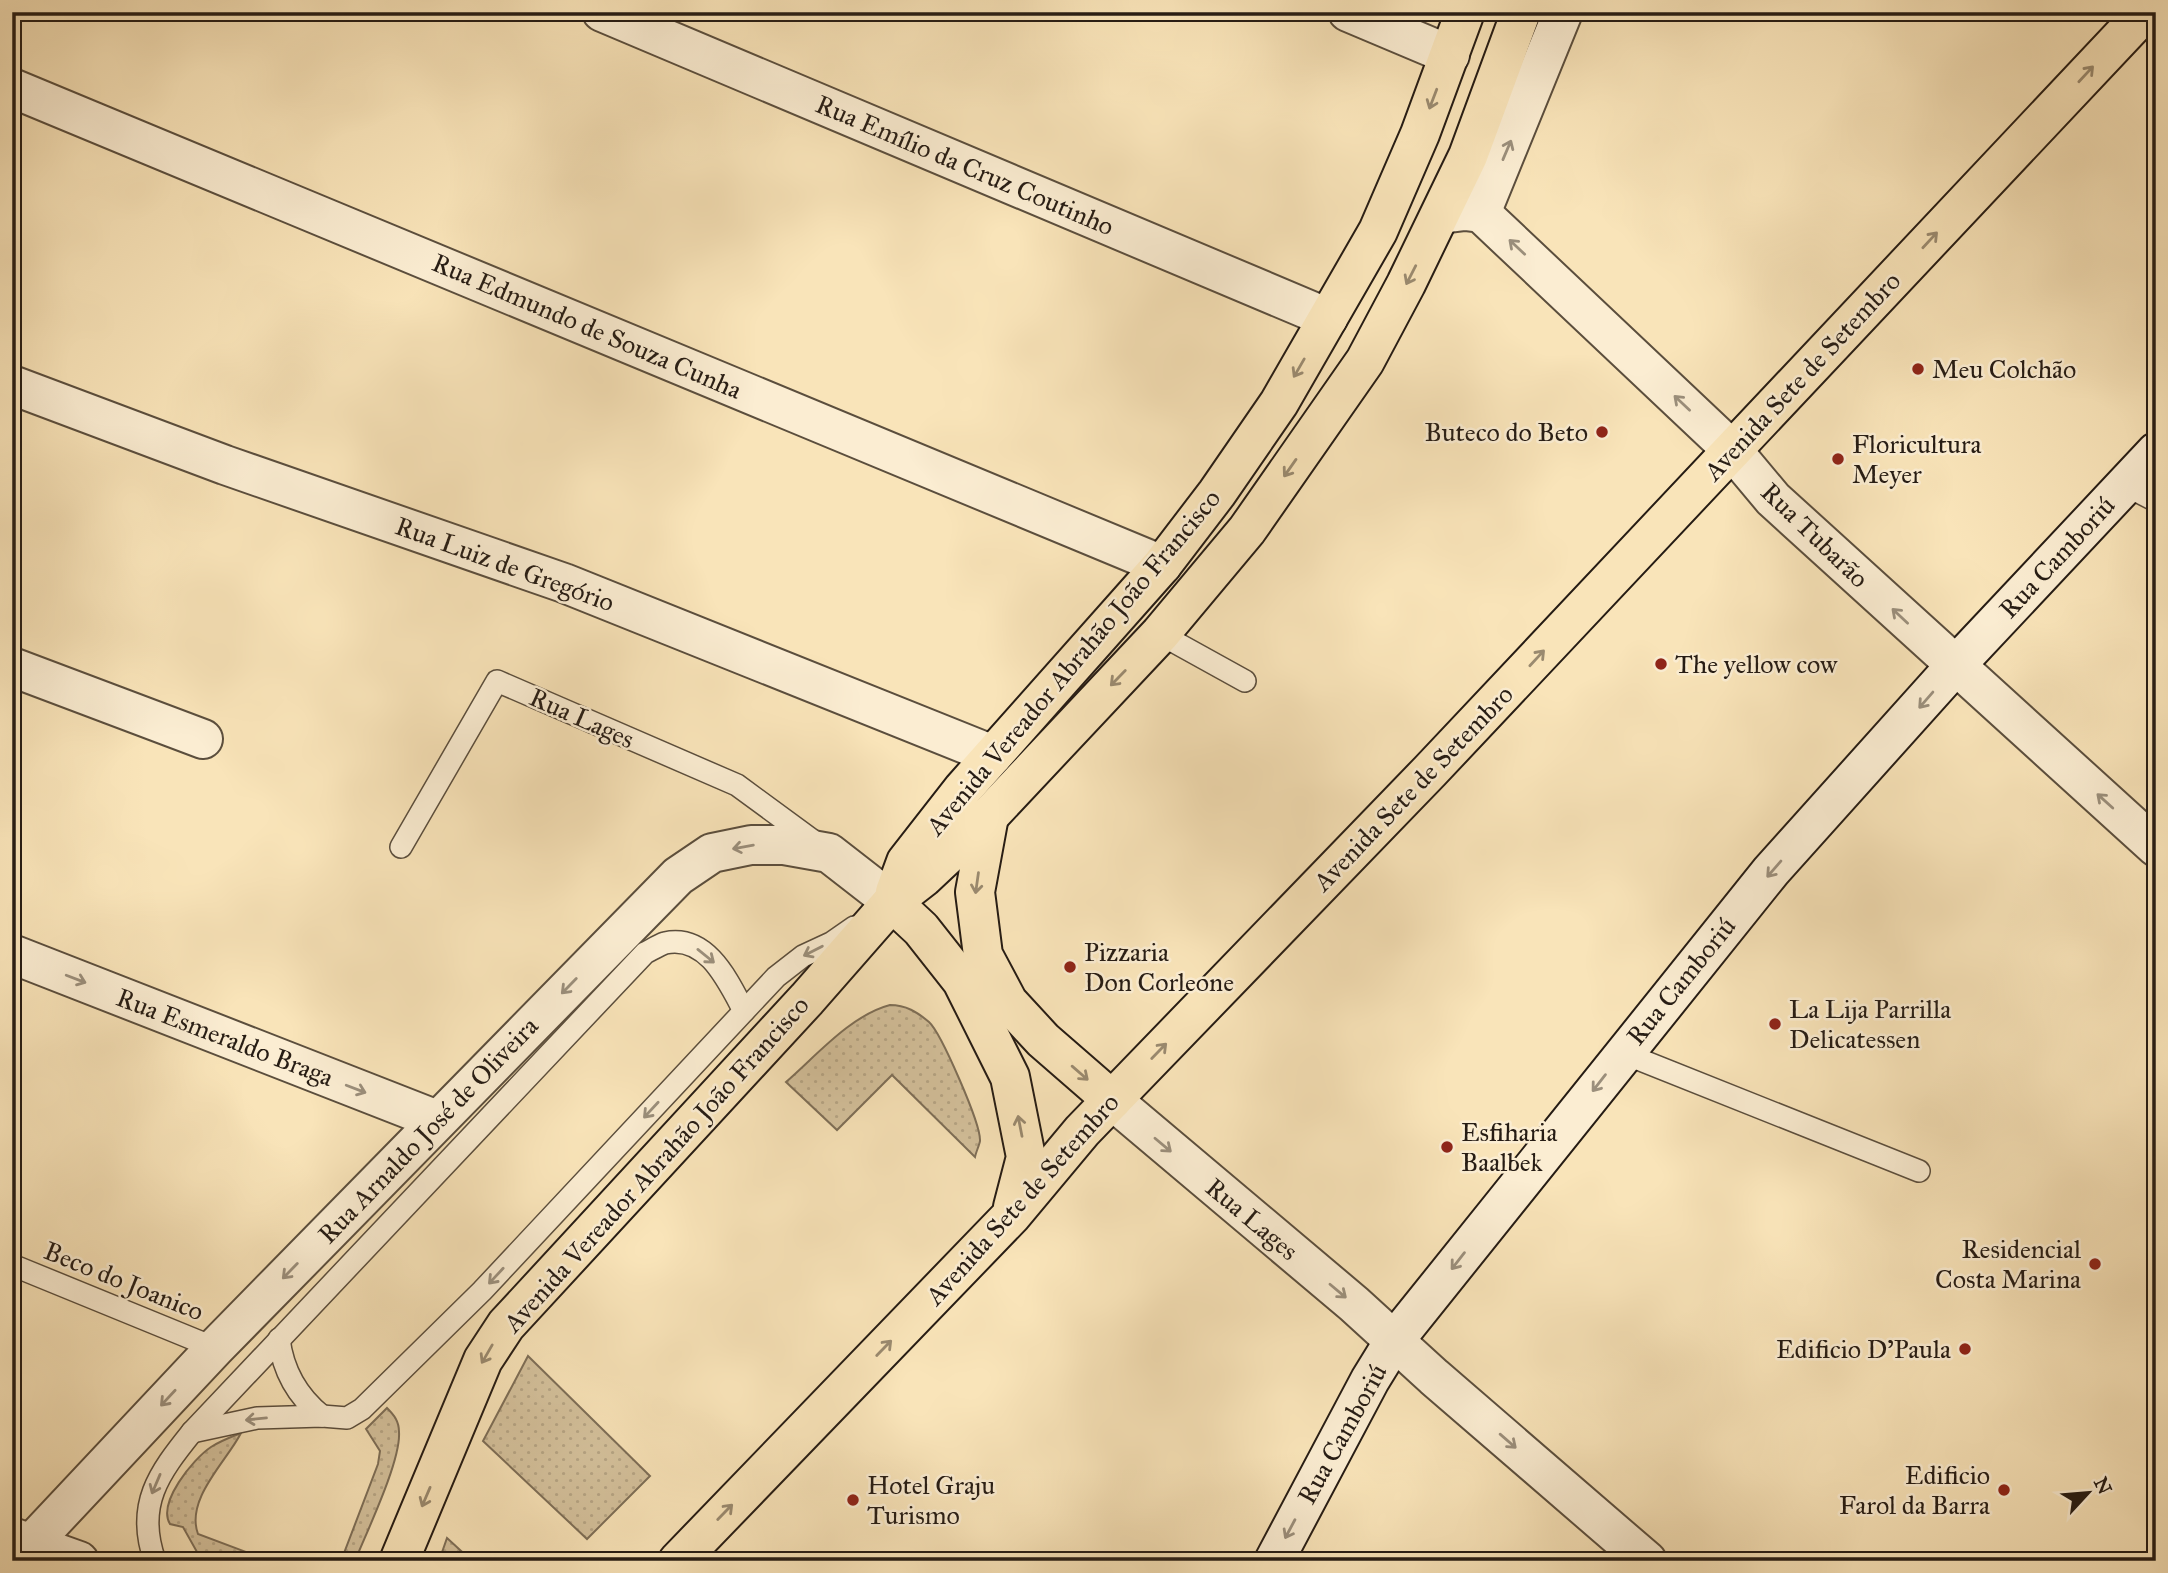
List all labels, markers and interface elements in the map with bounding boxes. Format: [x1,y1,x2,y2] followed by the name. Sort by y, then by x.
[2077,66,2094,84] one-way arrow
[811,88,1119,242] street label: Rua Emílio da Cruz Coutinho
[1426,88,1438,110] one-way arrow
[1501,140,1514,161] one-way arrow
[1921,232,1938,249] one-way arrow
[1509,238,1526,255] one-way arrow
[427,246,747,406] street label: Rua Edmundo de Souza Cunha
[1403,264,1417,285] one-way arrow
[1696,265,1907,488] street label: Avenida Sete de Setembro
[1932,353,2076,385] place label: Meu Colchão
[1292,357,1305,378] one-way arrow
[1910,361,1926,377] marker: Meu Colchão
[1674,395,1691,412] one-way arrow
[1425,416,1588,448] place label: Buteco do Beto
[1594,424,1610,440] marker: Buteco do Beto
[1852,428,1981,490] place label: Floricultura Meyer
[1830,451,1846,467] marker: Floricultura Meyer
[1283,458,1297,477] one-way arrow
[1754,476,1876,594] street label: Rua Tubarão
[918,483,1227,842] street label: Avenida Vereador Abrahão João Francisco
[1992,489,2122,625] street label: Rua Camboriú
[391,510,619,618] street label: Rua Luiz de Gregório
[1892,607,1909,624] one-way arrow
[1675,648,1838,680] place label: The yellow cow
[1529,650,1546,667] one-way arrow
[1653,656,1669,672] marker: The yellow cow
[1110,669,1127,686] one-way arrow
[1306,678,1520,898] street label: Avenida Sete de Setembro
[525,681,639,755] street label: Rua Lages
[1918,690,1934,708] one-way arrow
[2096,793,2114,809] one-way arrow
[733,841,755,854] one-way arrow
[1766,859,1782,877] one-way arrow
[970,871,983,894] one-way arrow
[1620,910,1742,1051] street label: Rua Camboriú
[1084,936,1234,998] place label: Pizzaria Don Corleone
[803,945,824,959] one-way arrow
[697,948,715,964] one-way arrow
[1062,959,1078,975] marker: Pizzaria Don Corleone
[64,974,86,987] one-way arrow
[561,977,578,994] one-way arrow
[112,981,338,1093] street label: Rua Esmeraldo Braga
[496,989,816,1340] street label: Avenida Vereador Abrahão João Francisco
[1789,993,1951,1055] place label: La Lija Parrilla Delicatessen
[311,1010,545,1250] street label: Rua Arnaldo José de Oliveira
[1767,1016,1783,1032] marker: La Lija Parrilla Delicatessen
[1150,1043,1167,1060] one-way arrow
[1071,1065,1089,1081] one-way arrow
[1592,1073,1607,1092] one-way arrow
[345,1083,367,1096] one-way arrow
[918,1086,1126,1312] street label: Avenida Sete de Setembro
[643,1101,660,1118] one-way arrow
[1013,1115,1026,1138] one-way arrow
[1461,1116,1557,1178] place label: Esfiharia Baalbek
[1153,1138,1171,1153] one-way arrow
[1439,1139,1455,1155] marker: Esfiharia Baalbek
[1199,1171,1305,1267] street label: Rua Lages
[1935,1233,2081,1295] place label: Residencial Costa Marina
[39,1234,209,1328] street label: Beco do Joanico
[1450,1252,1465,1270] one-way arrow
[2087,1256,2103,1272] marker: Residencial Costa Marina
[282,1262,299,1279] one-way arrow
[488,1267,505,1284] one-way arrow
[1329,1283,1347,1299] one-way arrow
[1776,1333,1951,1365] place label: Edificio D'Paula
[875,1340,892,1357] one-way arrow
[1957,1341,1973,1357] marker: Edificio D'Paula
[480,1344,494,1364] one-way arrow
[1290,1358,1394,1510] street label: Rua Camboriú
[160,1389,177,1406] one-way arrow
[245,1412,268,1425] one-way arrow
[1499,1433,1517,1449] one-way arrow
[2052,1458,2122,1528] north arrow
[1839,1459,1990,1521] place label: Edificio Farol da Barra
[867,1469,995,1531] place label: Hotel Graju Turismo
[149,1473,162,1494] one-way arrow
[2089,1473,2117,1498] text: N
[1996,1482,2012,1498] marker: Edificio Farol da Barra
[419,1486,432,1507] one-way arrow
[845,1492,861,1508] marker: Hotel Graju Turismo
[717,1503,734,1520] one-way arrow
[1283,1518,1297,1539] one-way arrow

